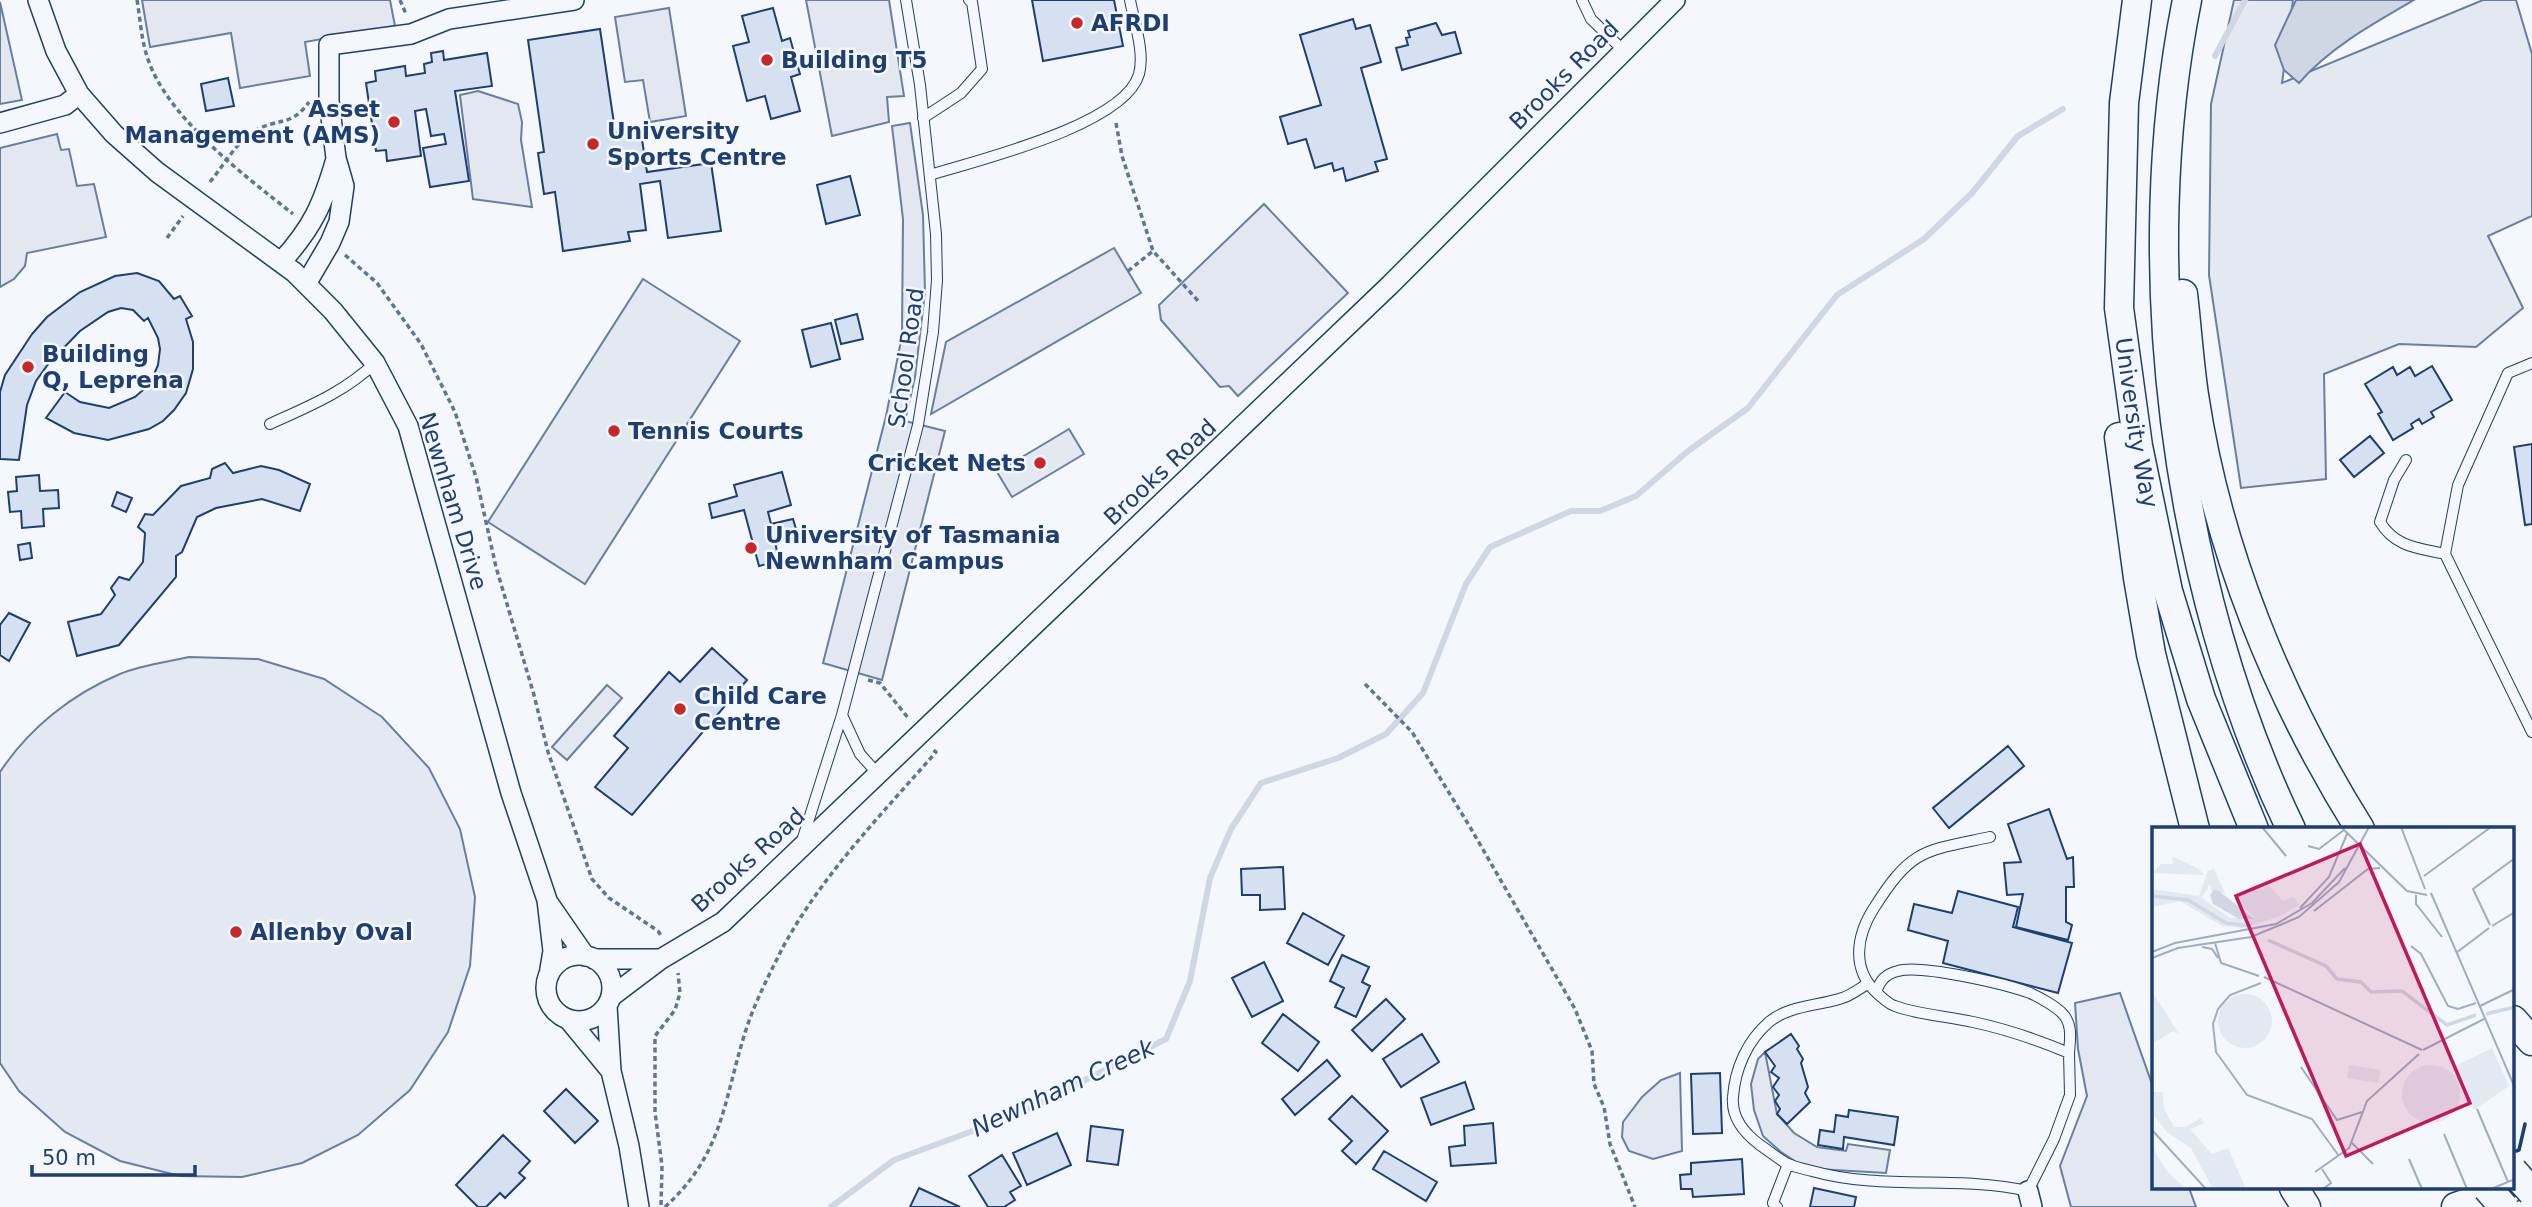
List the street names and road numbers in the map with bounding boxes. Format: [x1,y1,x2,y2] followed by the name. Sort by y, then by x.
[1504,15,1624,135] street label: Brooks Road
[883,286,929,430] street label: School Road
[2110,336,2164,510] street label: University Way
[414,409,492,593] street label: Newnham Drive
[1099,414,1221,530] street label: Brooks Road
[686,802,810,918] street label: Brooks Road

